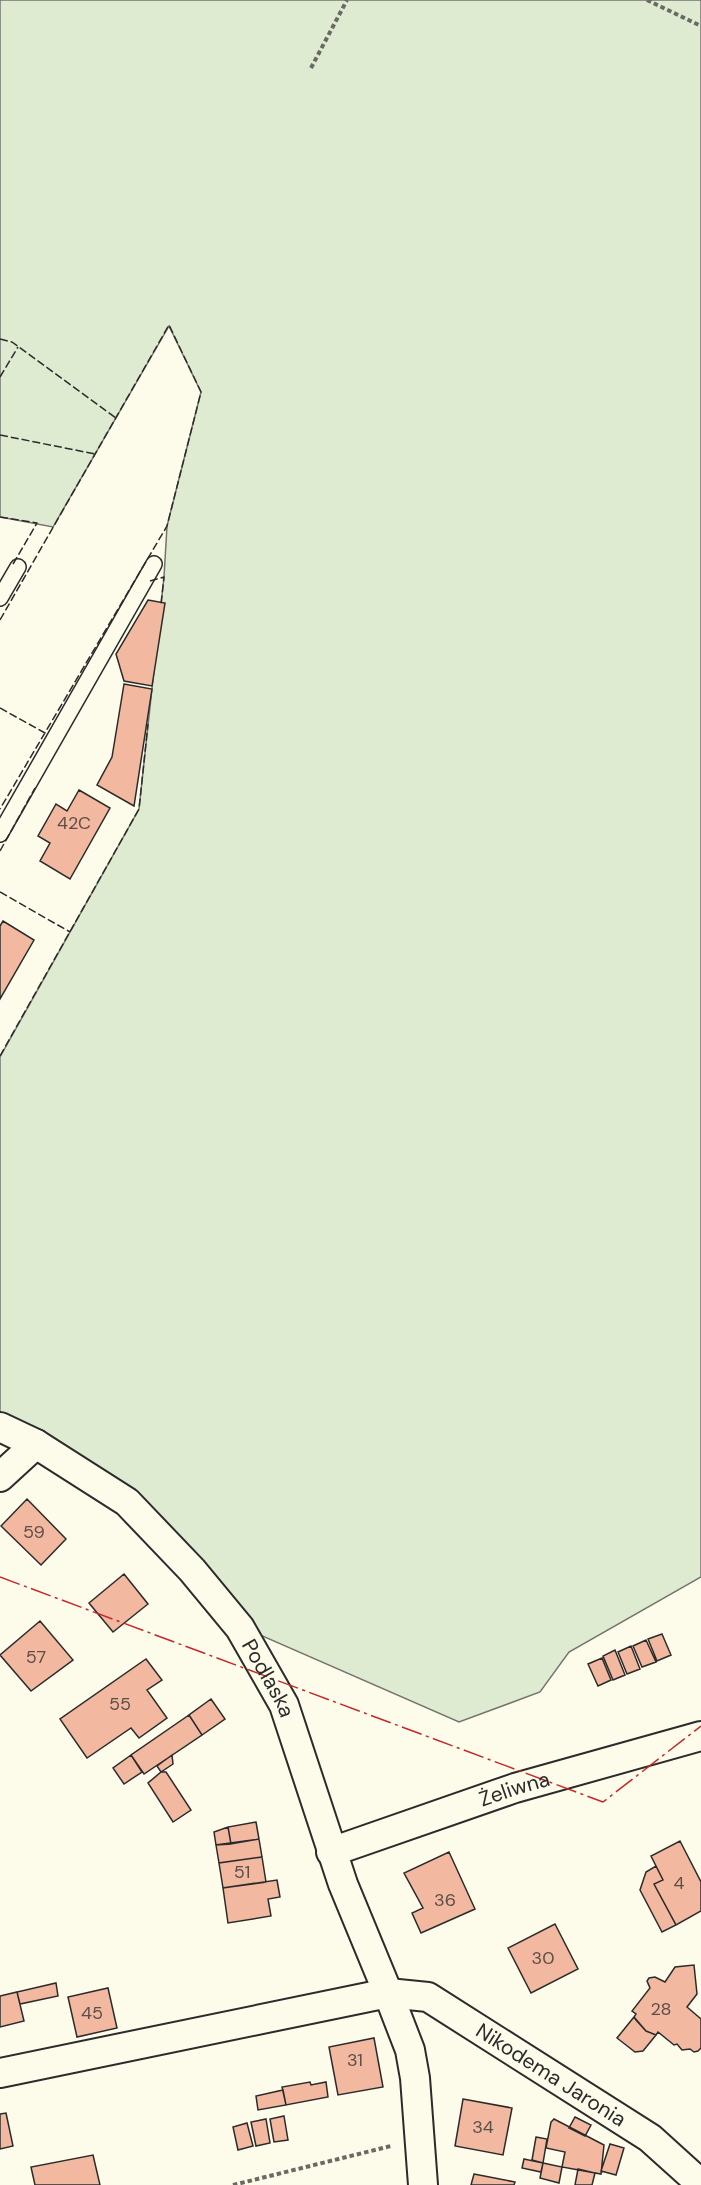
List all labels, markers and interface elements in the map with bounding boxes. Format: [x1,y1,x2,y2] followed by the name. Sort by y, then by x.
[57,811,91,835] house number: 42C
[23,1520,45,1544] house number: 59
[235,1634,301,1721] street label: Podlaska
[26,1645,46,1669] house number: 57
[109,1692,131,1716] house number: 55
[475,1765,553,1813] street label: Żeliwna
[234,1860,250,1884] house number: 51
[674,1871,685,1895] house number: 4
[434,1888,456,1912] house number: 36
[532,1946,554,1970] house number: 30
[650,1997,672,2021] house number: 28
[81,2001,103,2025] house number: 45
[470,2017,631,2133] street label: Nikodema Jaronia
[347,2048,363,2072] house number: 31
[472,2115,494,2139] house number: 34

